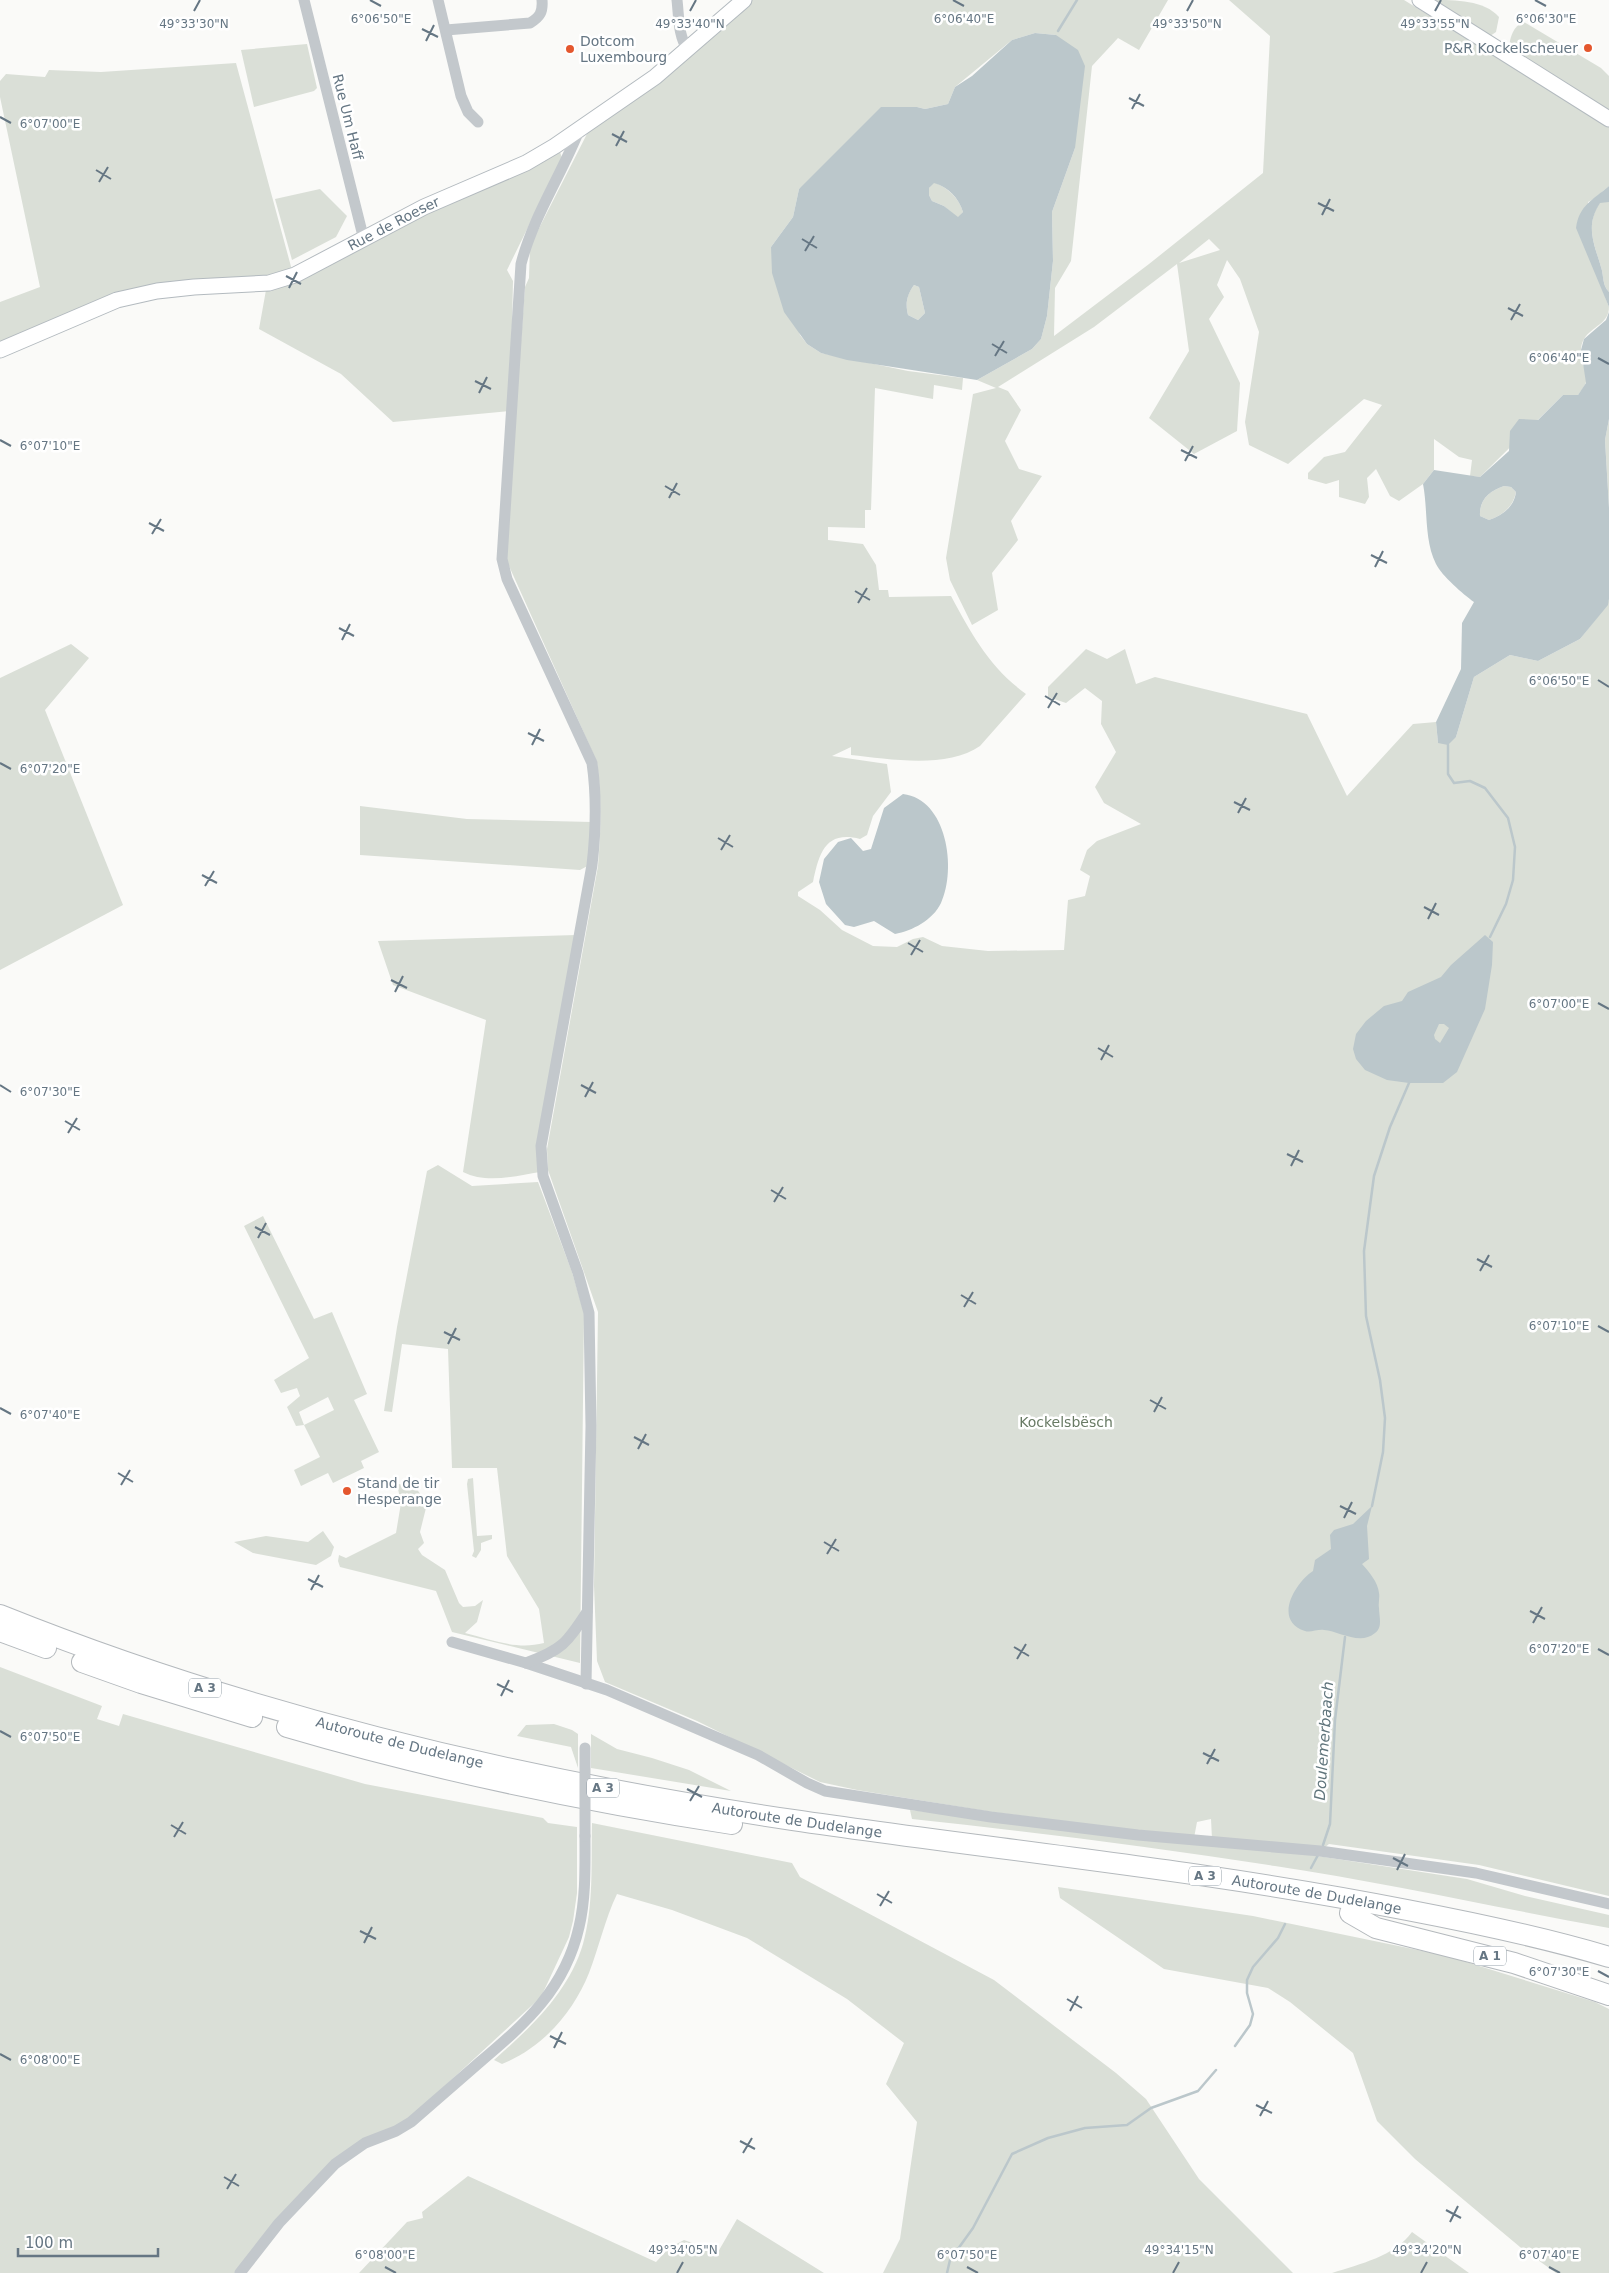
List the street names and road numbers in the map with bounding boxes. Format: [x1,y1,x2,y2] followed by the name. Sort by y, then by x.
[330,72,367,162] street label: Rue Um Haff
[345,193,442,254] street label: Rue de Roeser
[189,1679,221,1698] road number: A 3
[314,1714,485,1771] street label: Autoroute de Dudelange
[587,1779,619,1798] road number: A 3
[711,1799,883,1840] street label: Autoroute de Dudelange
[1189,1866,1221,1885] road number: A 3
[1231,1872,1403,1917] street label: Autoroute de Dudelange
[1474,1946,1506,1965] road number: A 1

